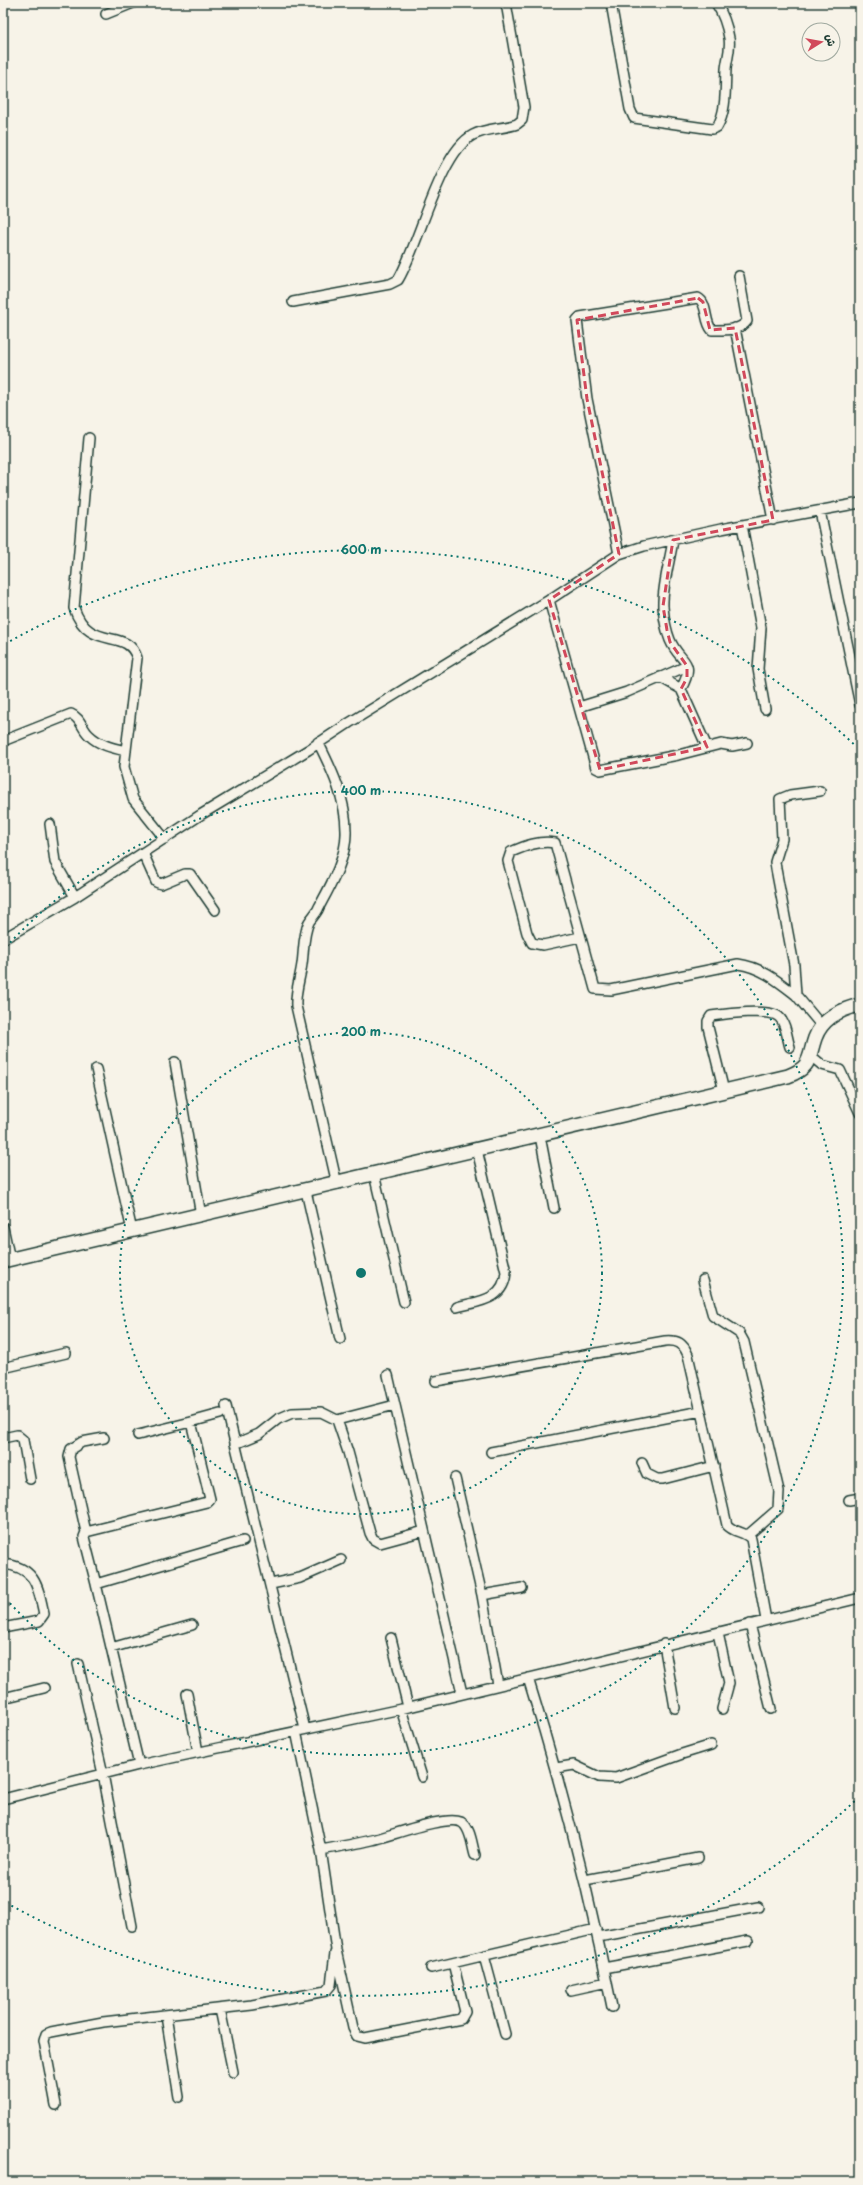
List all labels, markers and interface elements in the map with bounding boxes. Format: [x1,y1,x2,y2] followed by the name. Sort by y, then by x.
[801,22,841,62] north arrow
[822,32,841,48] text: ش
[341,540,381,558] text: 600 m
[341,781,381,799] text: 400 m
[341,1022,381,1040] text: 200 m
[354,1266,368,1280] centre of rings

